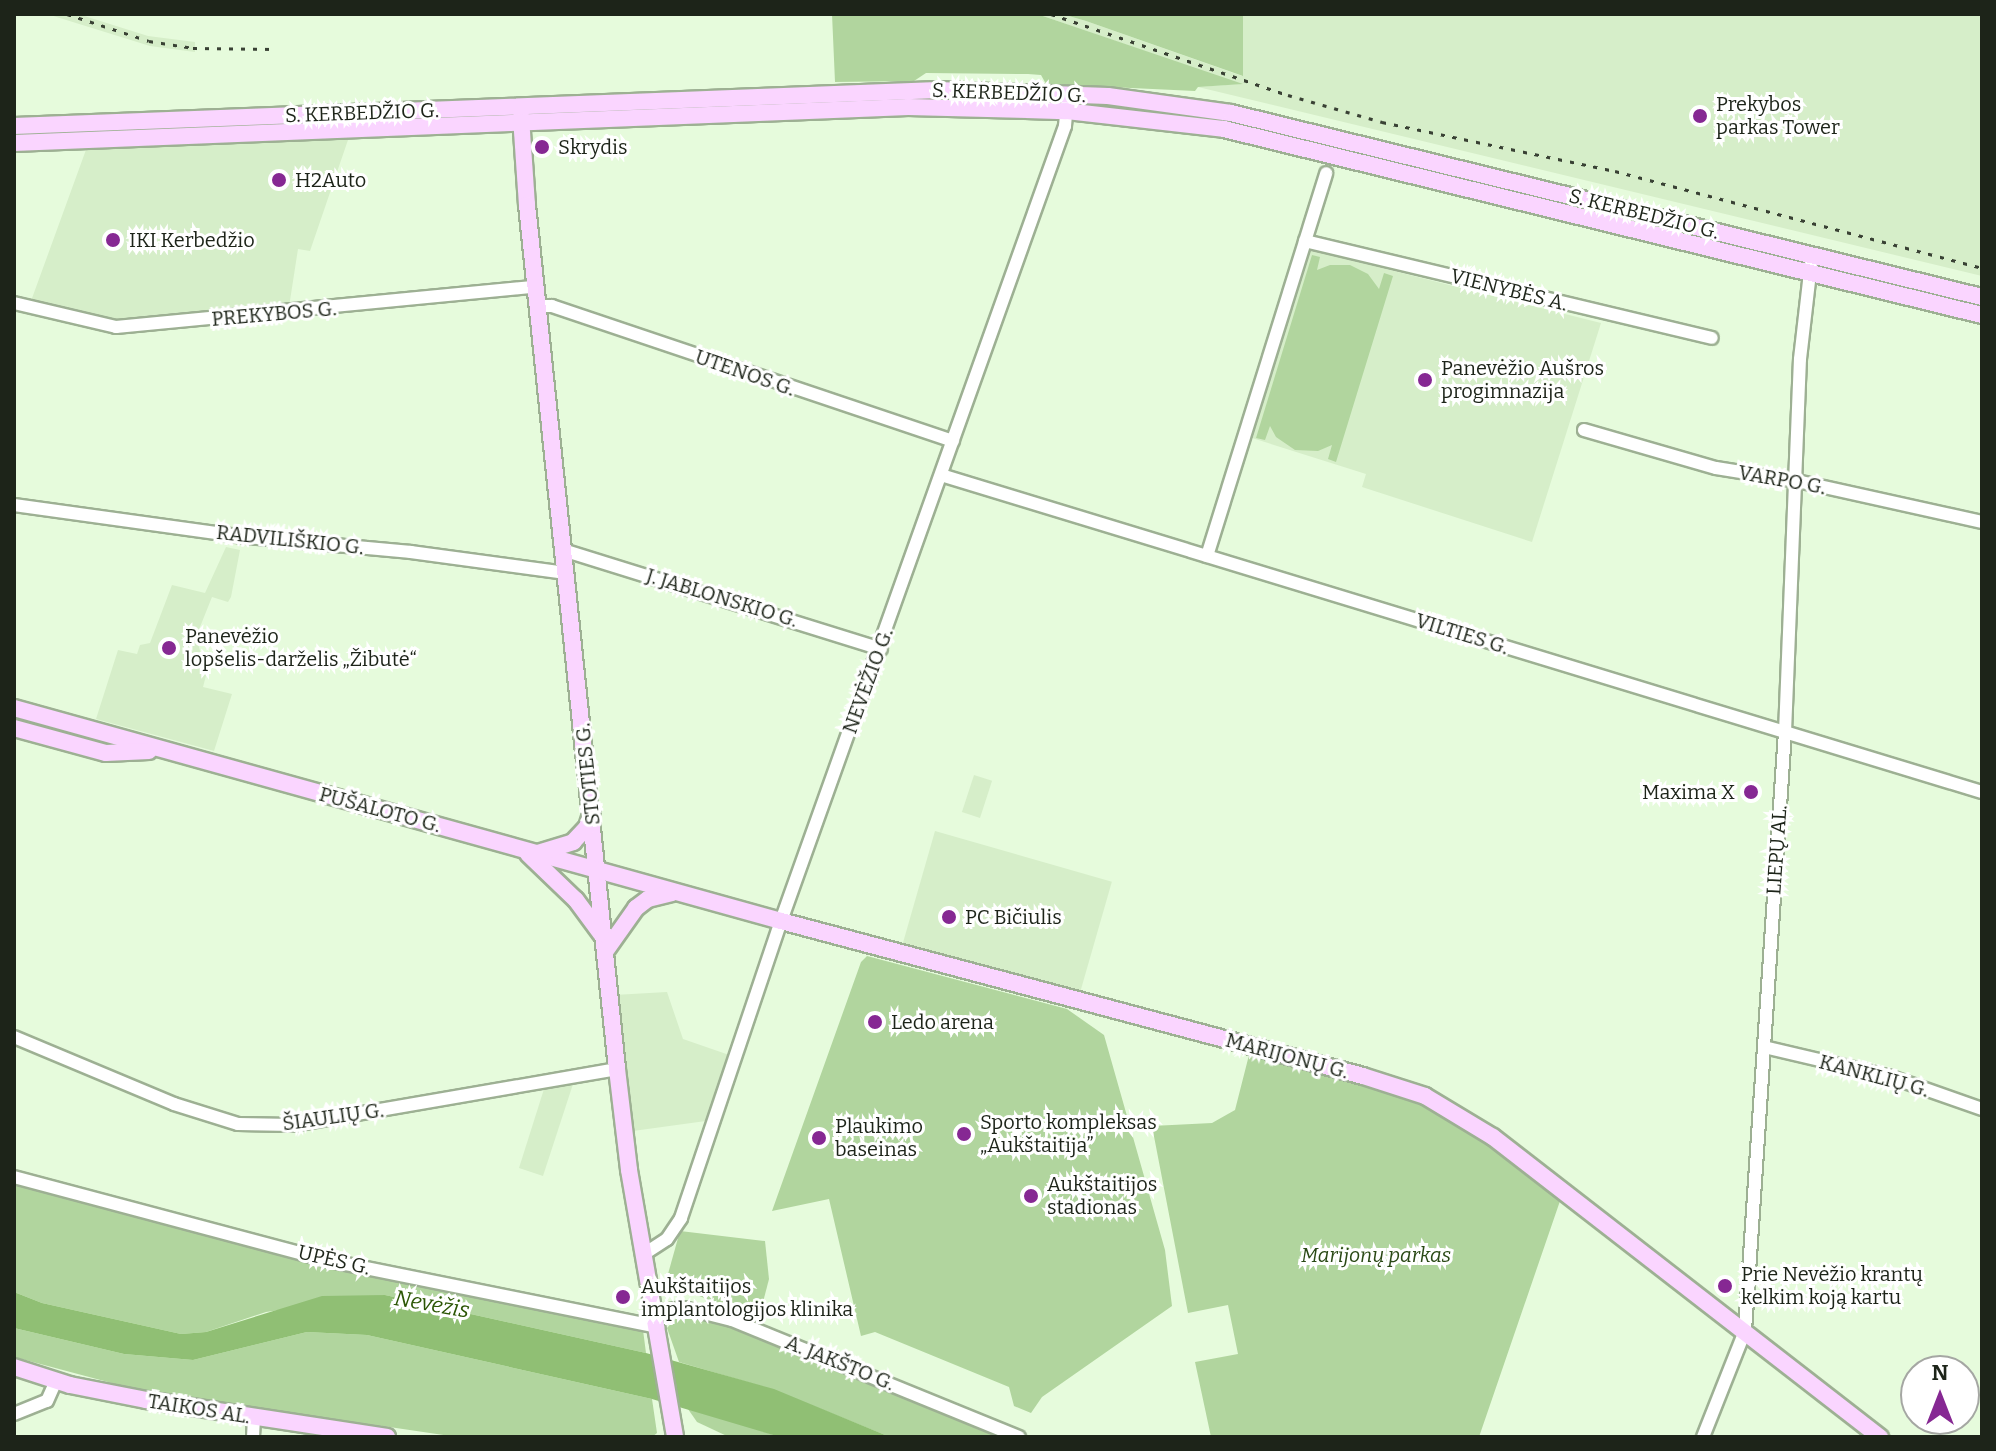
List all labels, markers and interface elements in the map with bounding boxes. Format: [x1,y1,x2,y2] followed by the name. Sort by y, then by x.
[932,78,1086,108] street label: S. KERBEDŽIO G.
[1716,92,1840,139] place label: Prekybos parkas Tower
[285,98,439,128] street label: S. KERBEDŽIO G.
[1691,107,1709,125] marker: Prekybos parkas Tower
[558,135,628,159] place label: Skrydis
[533,138,551,156] marker: Skrydis
[295,168,366,192] place label: H2Auto
[270,171,288,189] marker: H2Auto
[1566,184,1722,244] street label: S. KERBEDŽIO G.
[129,228,255,252] place label: IKI Kerbedžio
[104,231,122,249] marker: IKI Kerbedžio
[1448,264,1570,316] street label: VIENYBĖS A.
[211,297,337,331] street label: PREKYBOS G.
[692,345,798,401] street label: UTENOS G.
[1441,356,1604,403] place label: Panevėžio Aušros progimnazija
[1416,371,1434,389] marker: Panevėžio Aušros progimnazija
[1736,461,1828,499] street label: VARPO G.
[215,520,365,560] street label: RADVILIŠKIO G.
[643,564,801,632] street label: J. JABLONSKIO G.
[1413,609,1511,659] street label: VILTIES G.
[185,624,417,671] place label: Panevėžio lopšelis-darželis „Žibutė“
[838,625,898,737] street label: NEVĖŽIO G.
[160,639,178,657] marker: Panevėžio lopšelis-darželis „Žibutė“
[571,722,605,826] street label: STOTIES G.
[1642,780,1735,804] place label: Maxima X
[316,782,444,838] street label: PUŠALOTO G.
[1742,783,1760,801] marker: Maxima X
[1762,804,1792,896] street label: LIEPŲ AL.
[965,905,1062,929] place label: PC Bičiulis
[940,908,958,926] marker: PC Bičiulis
[891,1010,994,1034] place label: Ledo arena
[866,1013,884,1031] marker: Ledo arena
[1223,1028,1351,1084] street label: MARIJONŲ G.
[1816,1050,1932,1102] street label: KANKLIŲ G.
[281,1098,385,1136] street label: ŠIAULIŲ G.
[980,1110,1157,1157] place label: Sporto kompleksas „Aukštaitija”
[835,1114,923,1161] place label: Plaukimo baseinas
[955,1125,973,1143] marker: Sporto kompleksas „Aukštaitija”
[810,1129,828,1147] marker: Plaukimo baseinas
[1047,1172,1157,1219] place label: Aukštaitijos stadionas
[1022,1187,1040,1205] marker: Aukštaitijos stadionas
[295,1240,373,1280] street label: UPĖS G.
[1301,1243,1451,1267] park label: Marijonų parkas
[1741,1262,1923,1309] place label: Prie Nevėžio krantų kelkim koją kartu
[641,1274,853,1321] place label: Aukštaitijos implantologijos klinika
[1716,1277,1734,1295] marker: Prie Nevėžio krantų kelkim koją kartu
[392,1284,472,1324] water label: Nevėžis
[612,1286,634,1308] marker: Aukštaitijos implantologijos klinika
[782,1330,898,1396] street label: A. JAKŠTO G.
[1900,1355,1980,1435] north arrow
[1932,1359,1948,1386] text: N
[146,1389,252,1429] street label: TAIKOS AL.

